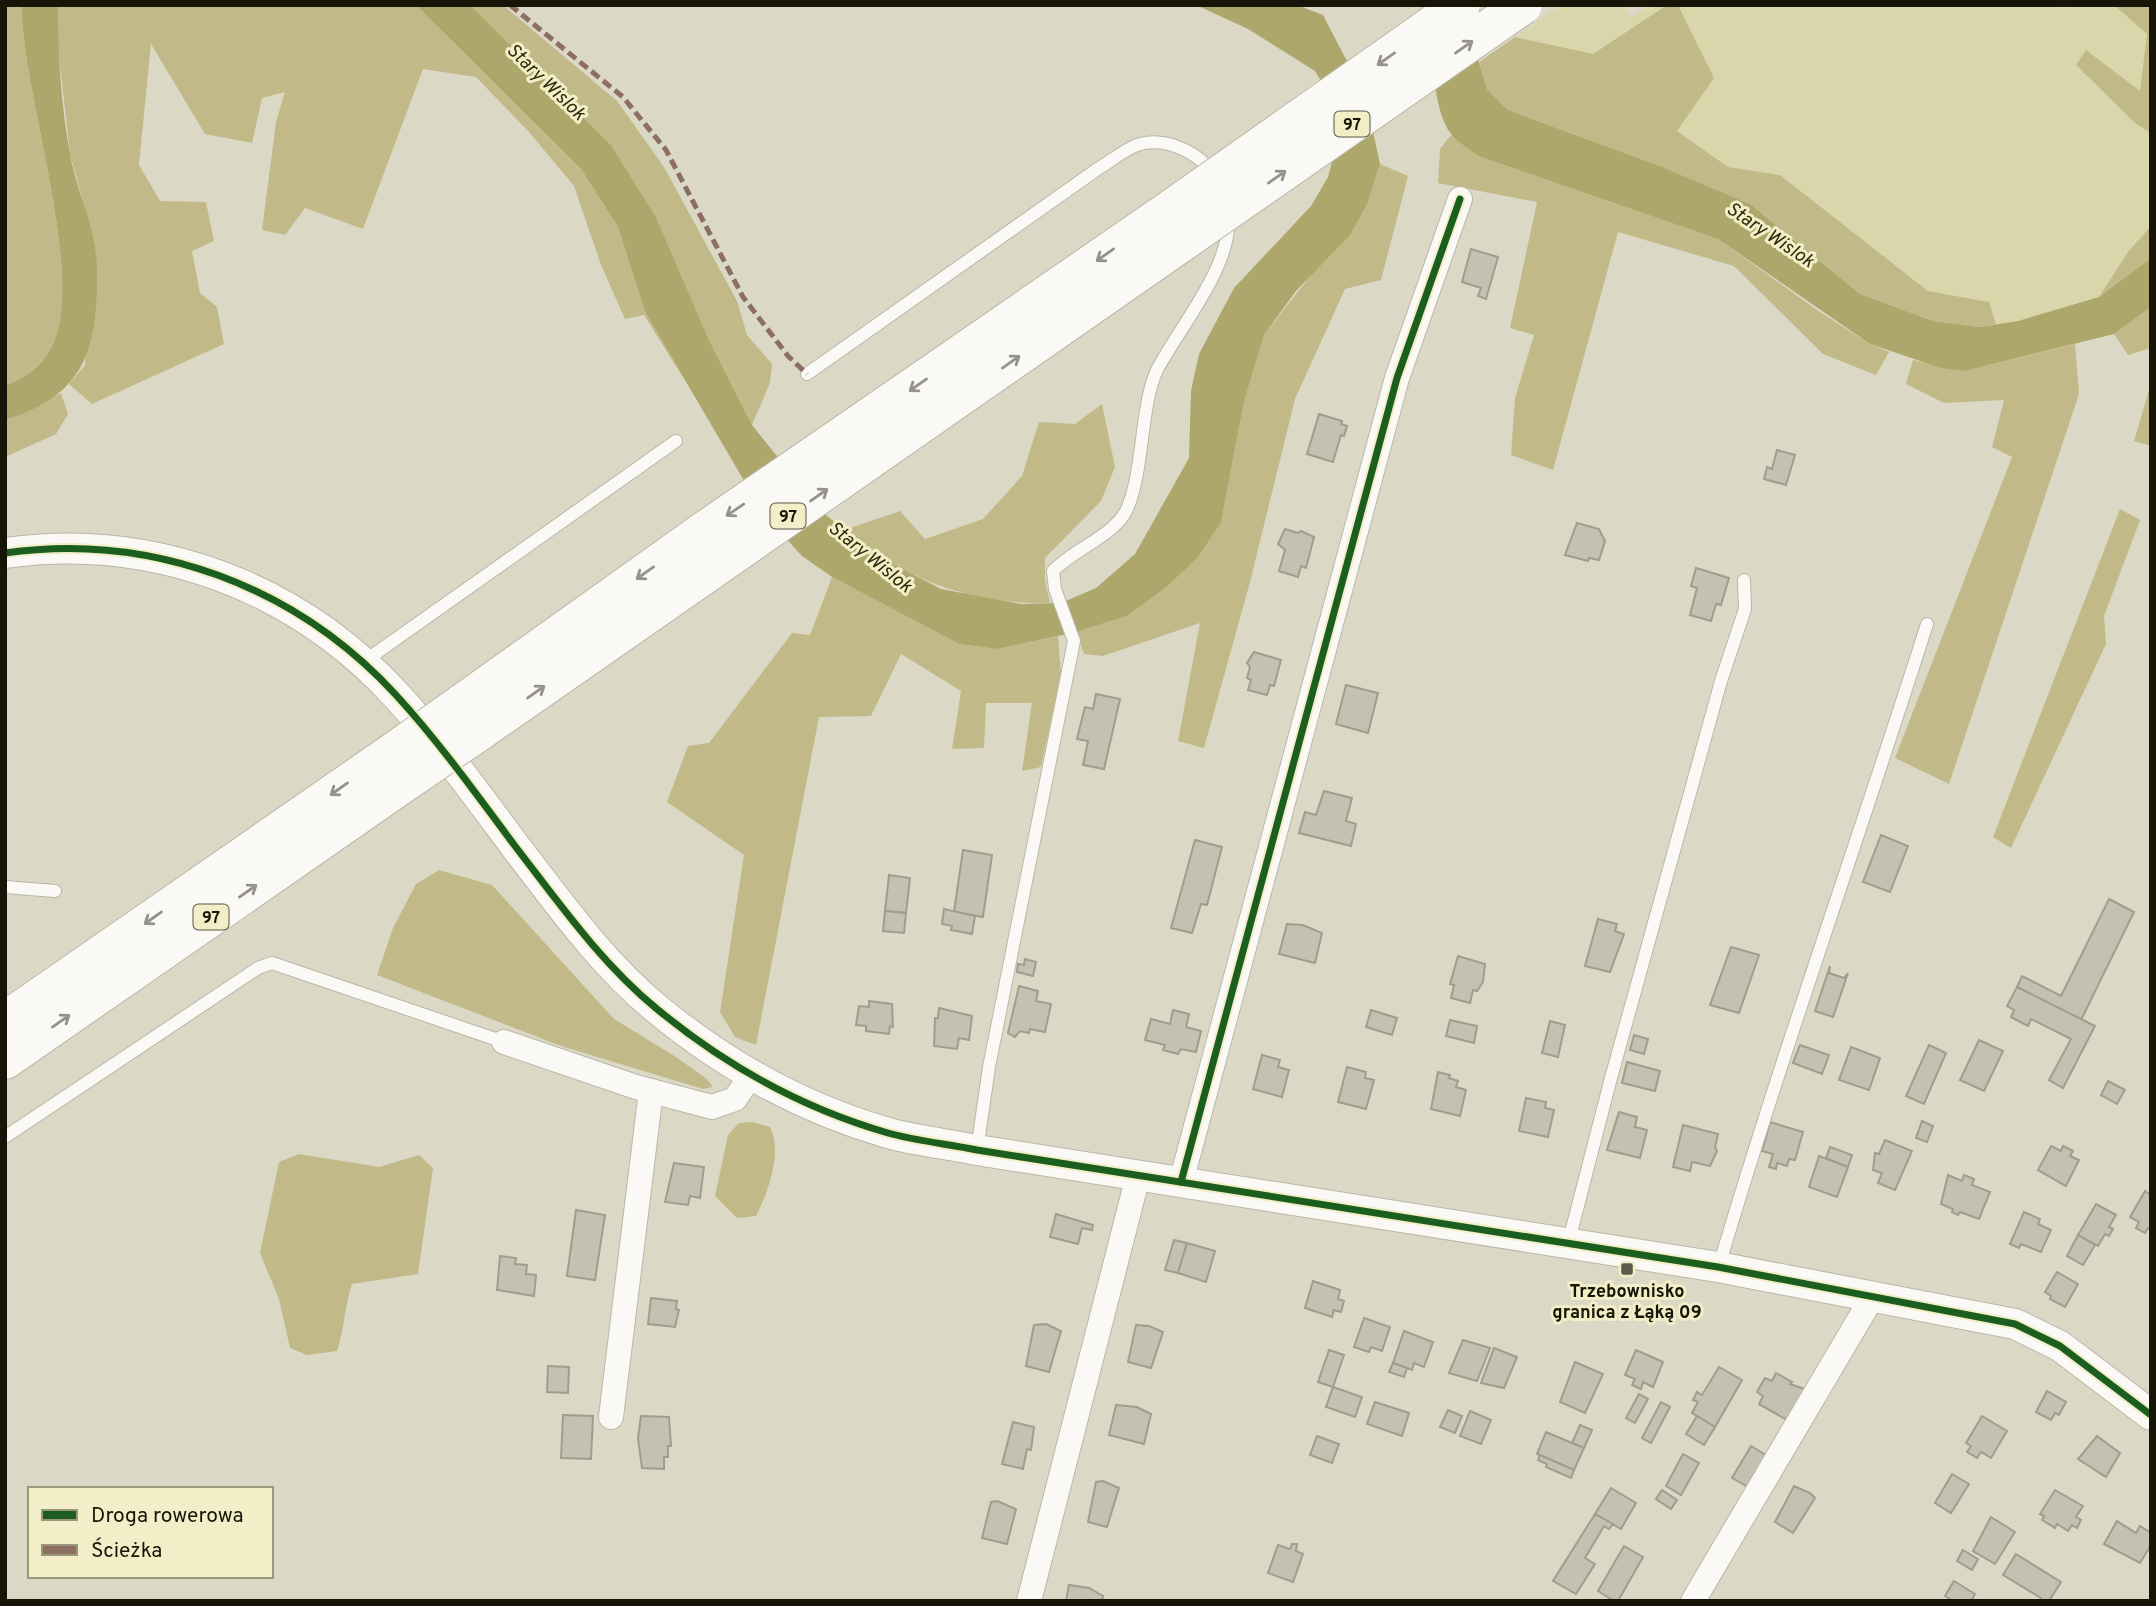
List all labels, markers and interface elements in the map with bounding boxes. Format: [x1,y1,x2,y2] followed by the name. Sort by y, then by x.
[501,39,591,126] water label: Stary Wislok
[1454,40,1473,54] one-way arrow
[1377,52,1396,66] one-way arrow
[1334,112,1370,136] road number: 97
[1267,170,1286,184] one-way arrow
[1721,197,1819,274] water label: Stary Wislok
[1096,248,1115,262] one-way arrow
[1000,355,1020,369] one-way arrow
[909,378,928,392] one-way arrow
[809,488,828,502] one-way arrow
[726,503,746,517] one-way arrow
[770,503,806,528] road number: 97
[823,516,917,599] water label: Stary Wislok
[636,566,655,580] one-way arrow
[526,685,545,699] one-way arrow
[330,782,350,796] one-way arrow
[238,884,257,898] one-way arrow
[194,904,228,930] road number: 97
[144,911,163,925] one-way arrow
[51,1014,70,1028] one-way arrow
[1619,1261,1635,1277] marker: Trzebownisko granica z Łąką 09
[1552,1281,1702,1325] place label: Trzebownisko granica z Łąką 09
[28,1487,273,1578] legend
[91,1503,244,1530] text: Droga rowerowa
[91,1537,162,1565] text: Ścieżka

